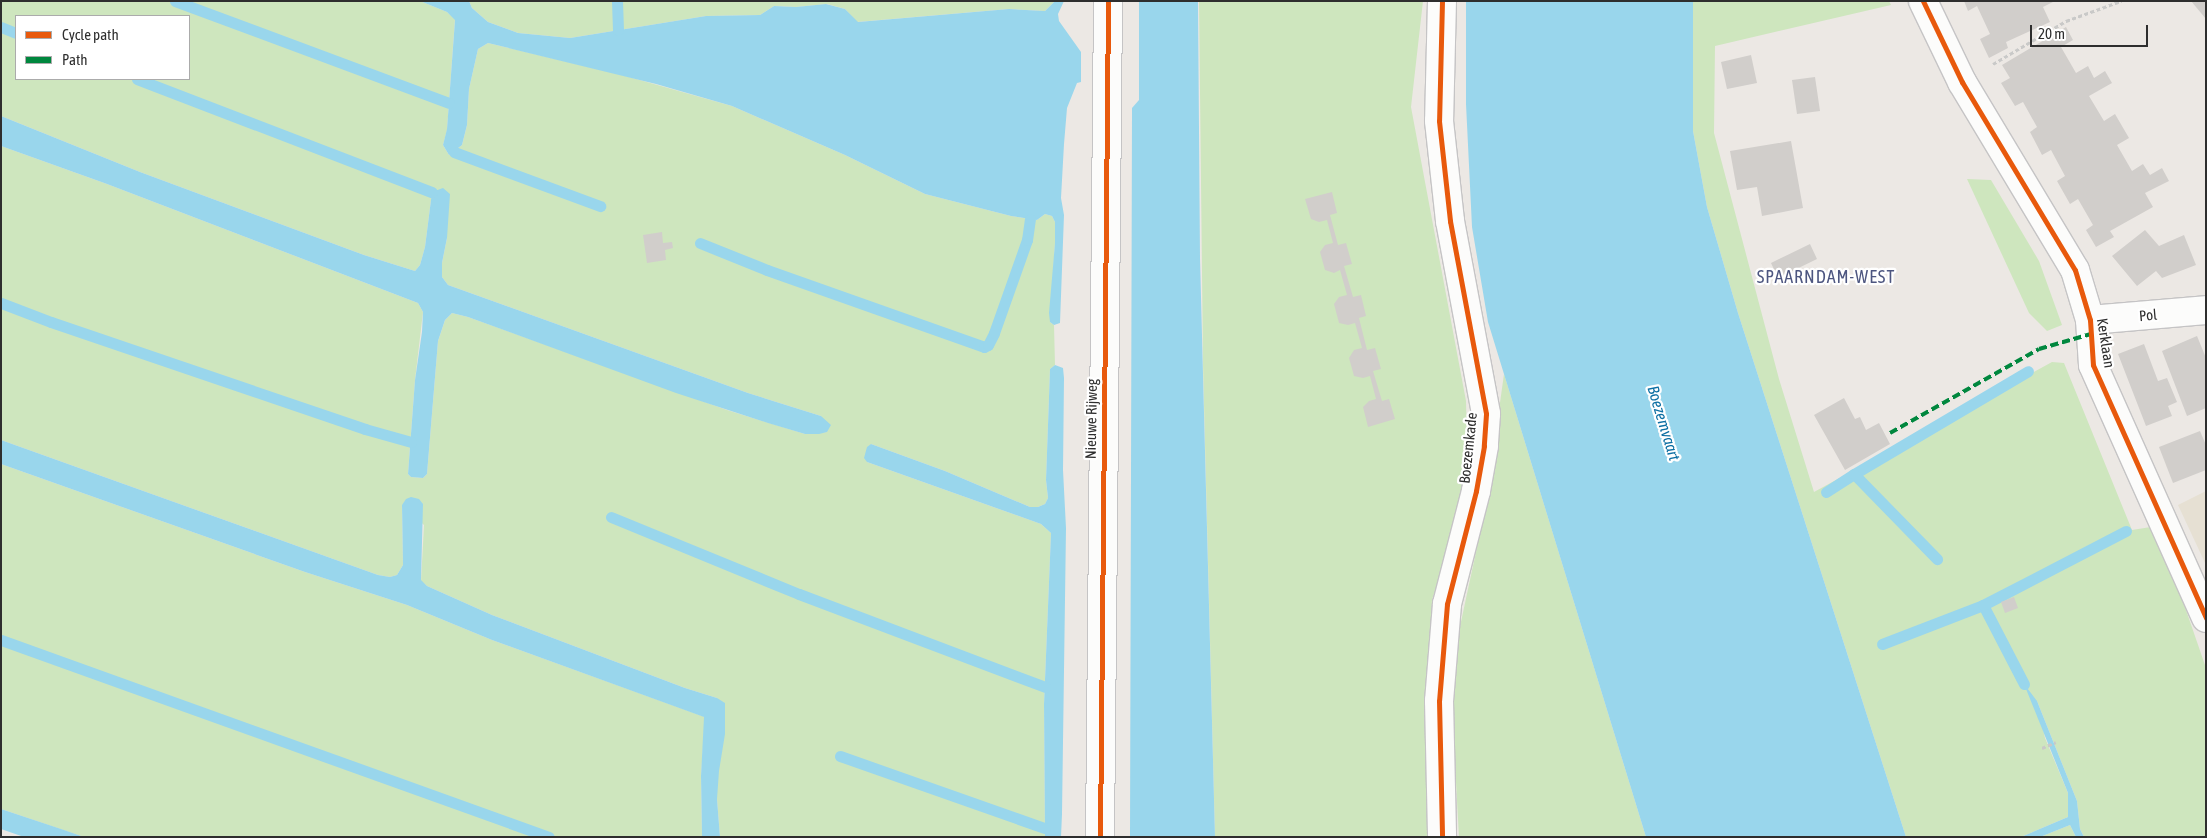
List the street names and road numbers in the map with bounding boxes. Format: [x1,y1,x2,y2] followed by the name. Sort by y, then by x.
[2138,305,2158,325] street label: Pol
[2093,317,2119,369] street label: Kerklaan
[1081,379,1101,459] street label: Nieuwe Rijweg
[1455,412,1481,484] street label: Boezemkade

